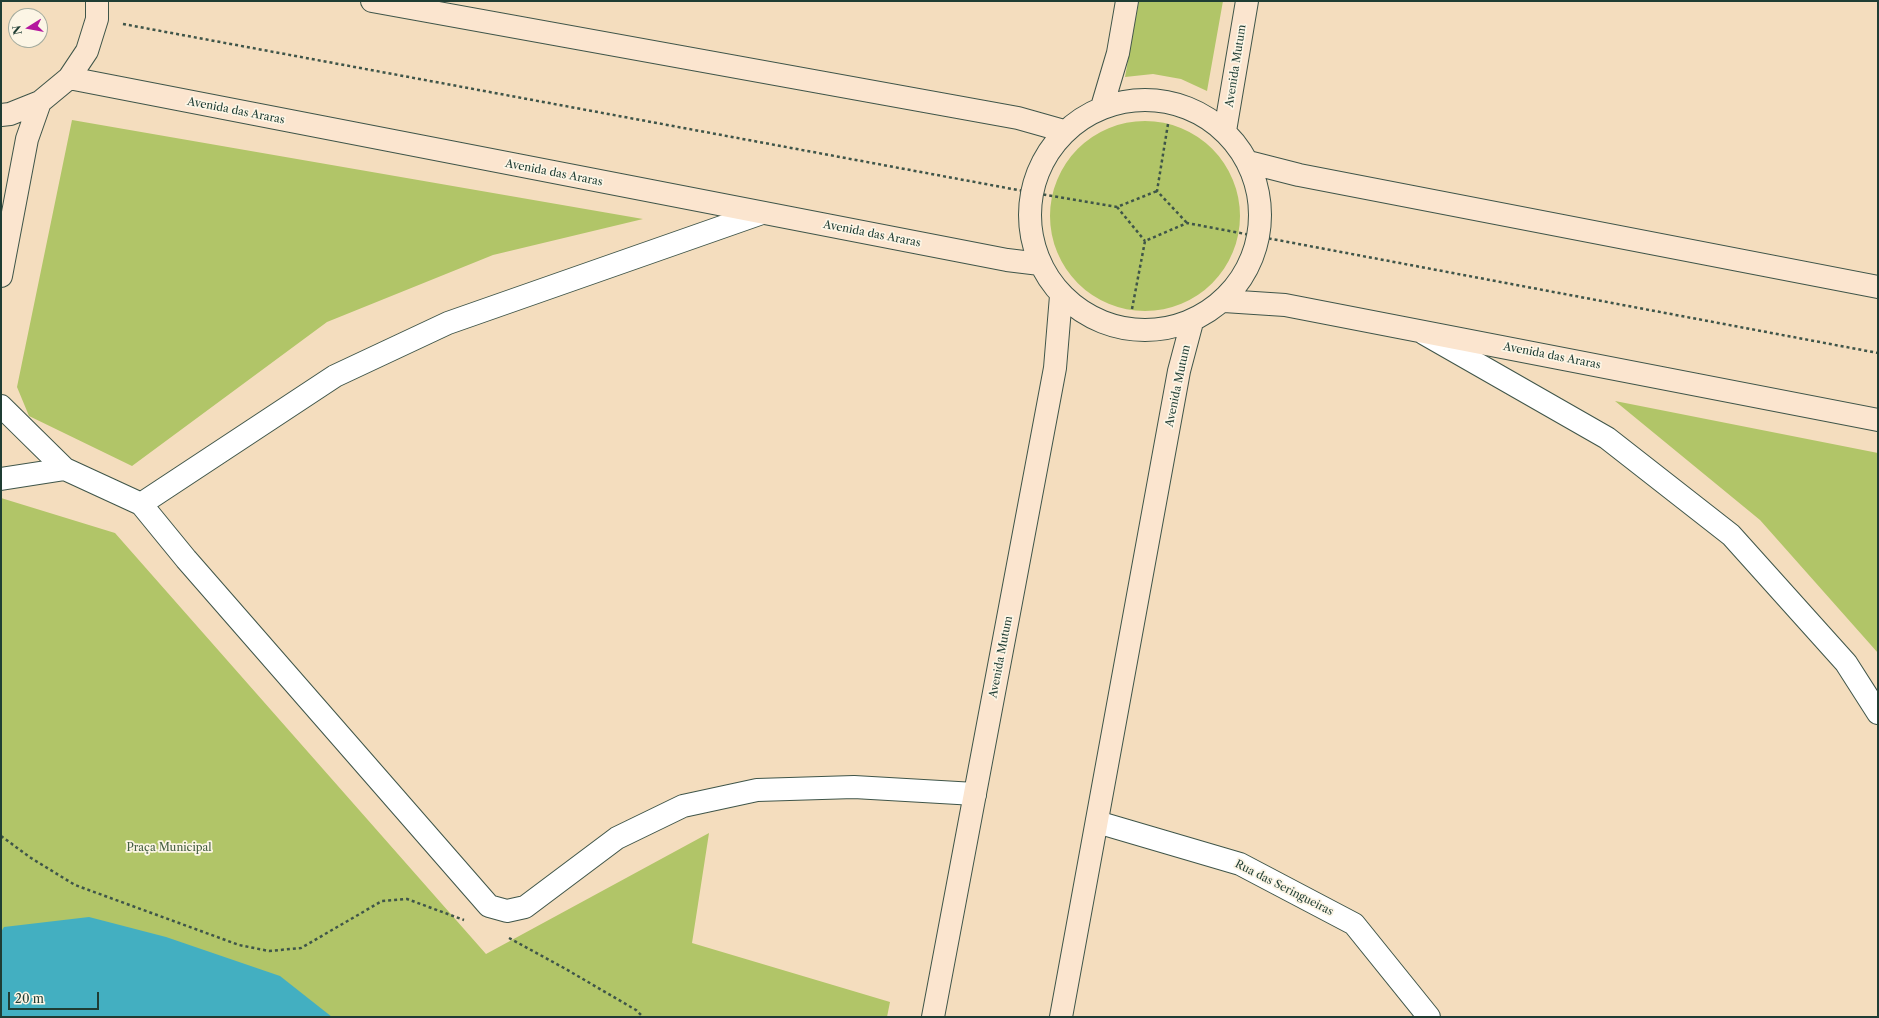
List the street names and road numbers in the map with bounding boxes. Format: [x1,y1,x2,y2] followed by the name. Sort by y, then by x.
[1223,24,1249,108] street label: Avenida Mutum
[186,95,286,127] street label: Avenida das Araras
[504,157,604,189] street label: Avenida das Araras
[822,218,922,250] street label: Avenida das Araras
[1502,340,1602,372] street label: Avenida das Araras
[1163,344,1193,428] street label: Avenida Mutum
[987,615,1015,699] street label: Avenida Mutum
[1233,857,1335,919] street label: Rua das Seringueiras

